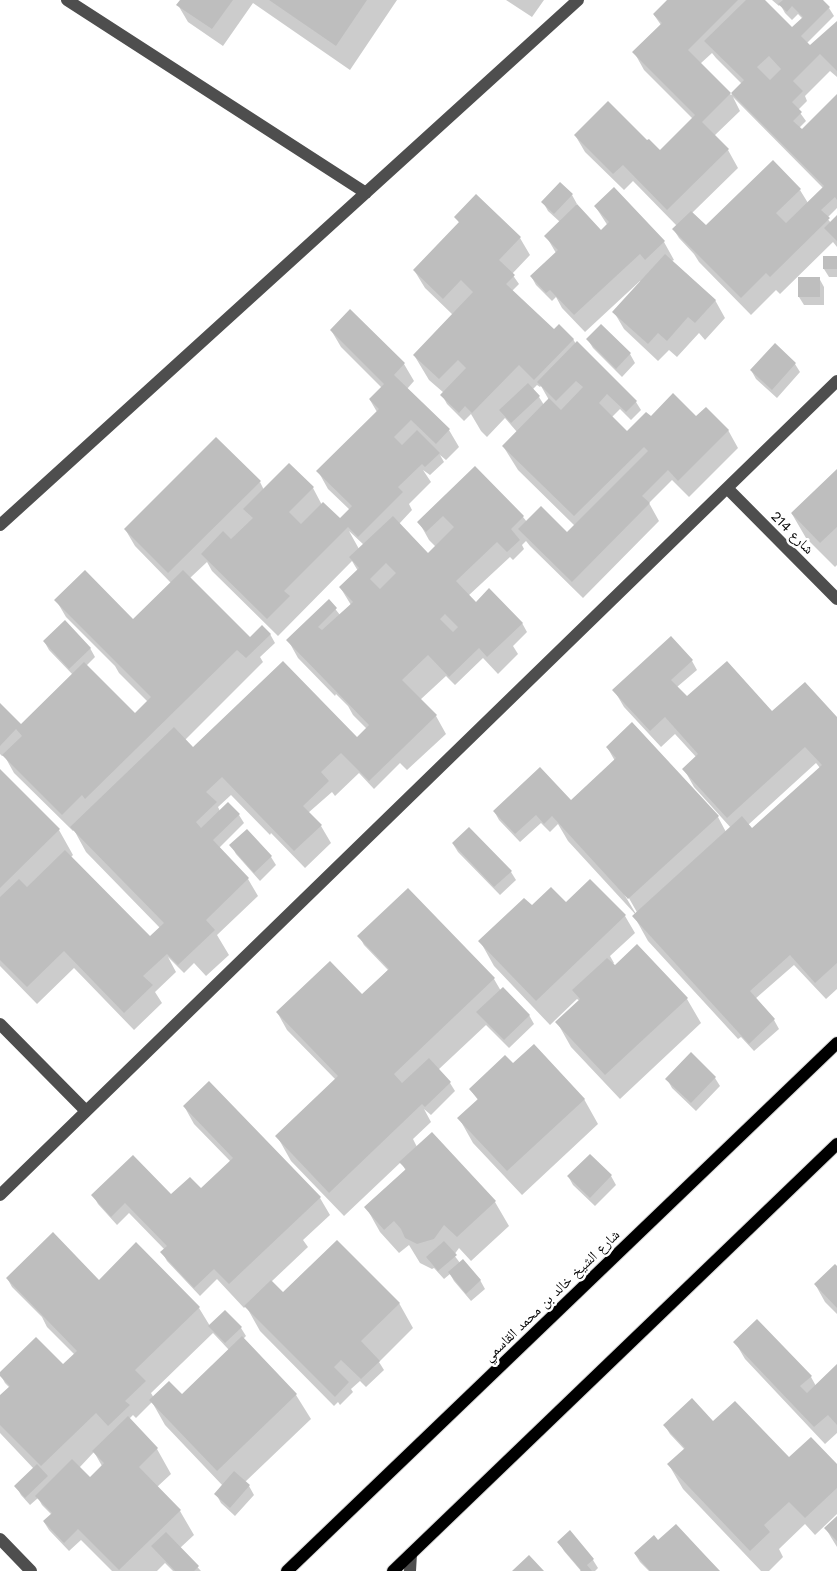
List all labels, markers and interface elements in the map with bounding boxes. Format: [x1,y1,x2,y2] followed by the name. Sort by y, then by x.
[767,508,817,558] street label: 214 شارع
[481,1227,623,1365] street label: شارع الشيخ خالد بن محمد القاسمي

